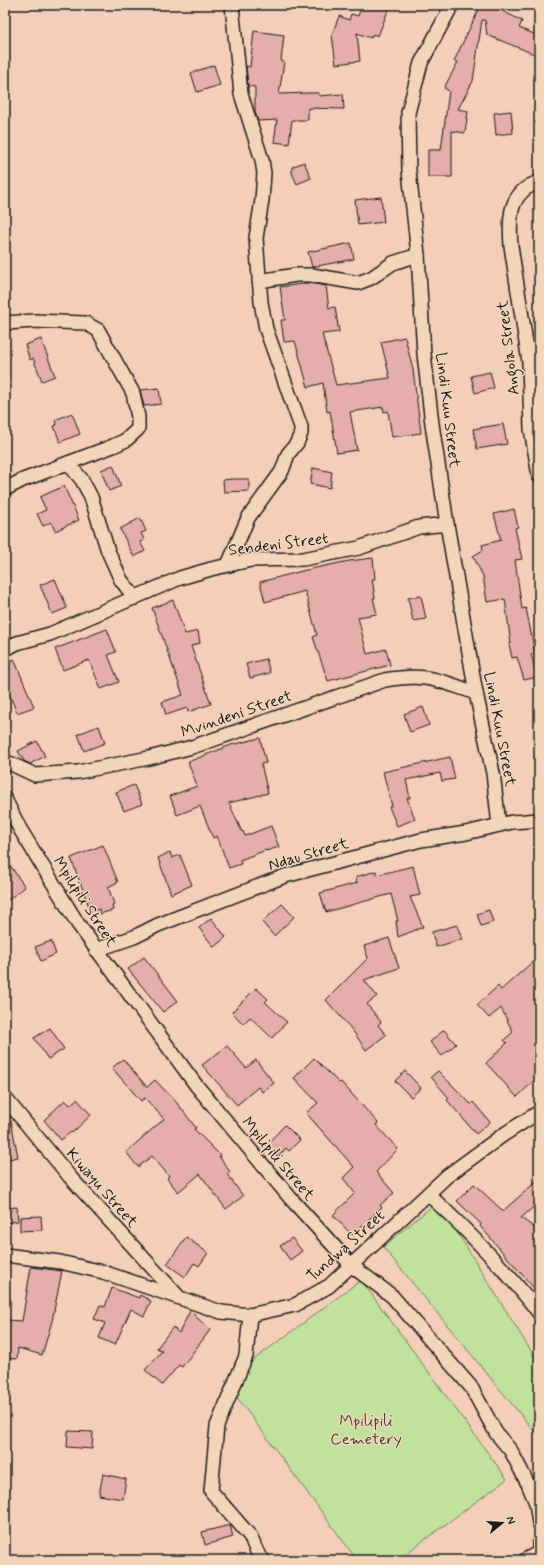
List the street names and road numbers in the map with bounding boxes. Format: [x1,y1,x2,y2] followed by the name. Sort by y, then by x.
[492,299,526,396] street label: Angola Street
[430,351,465,470] street label: Lindi Kuu Street
[227,528,329,561] street label: Sendeni Street
[478,670,521,789] street label: Lindi Kuu Street
[178,685,295,743] street label: Mvindeni Street
[266,833,352,876] street label: Ndau Street
[48,853,122,951] street label: Mpilipili Street
[237,1113,320,1206] street label: Mpilipili Street
[61,1144,143,1233] street label: Kiwayu Street
[303,1205,389,1287] street label: Tundwa Street

